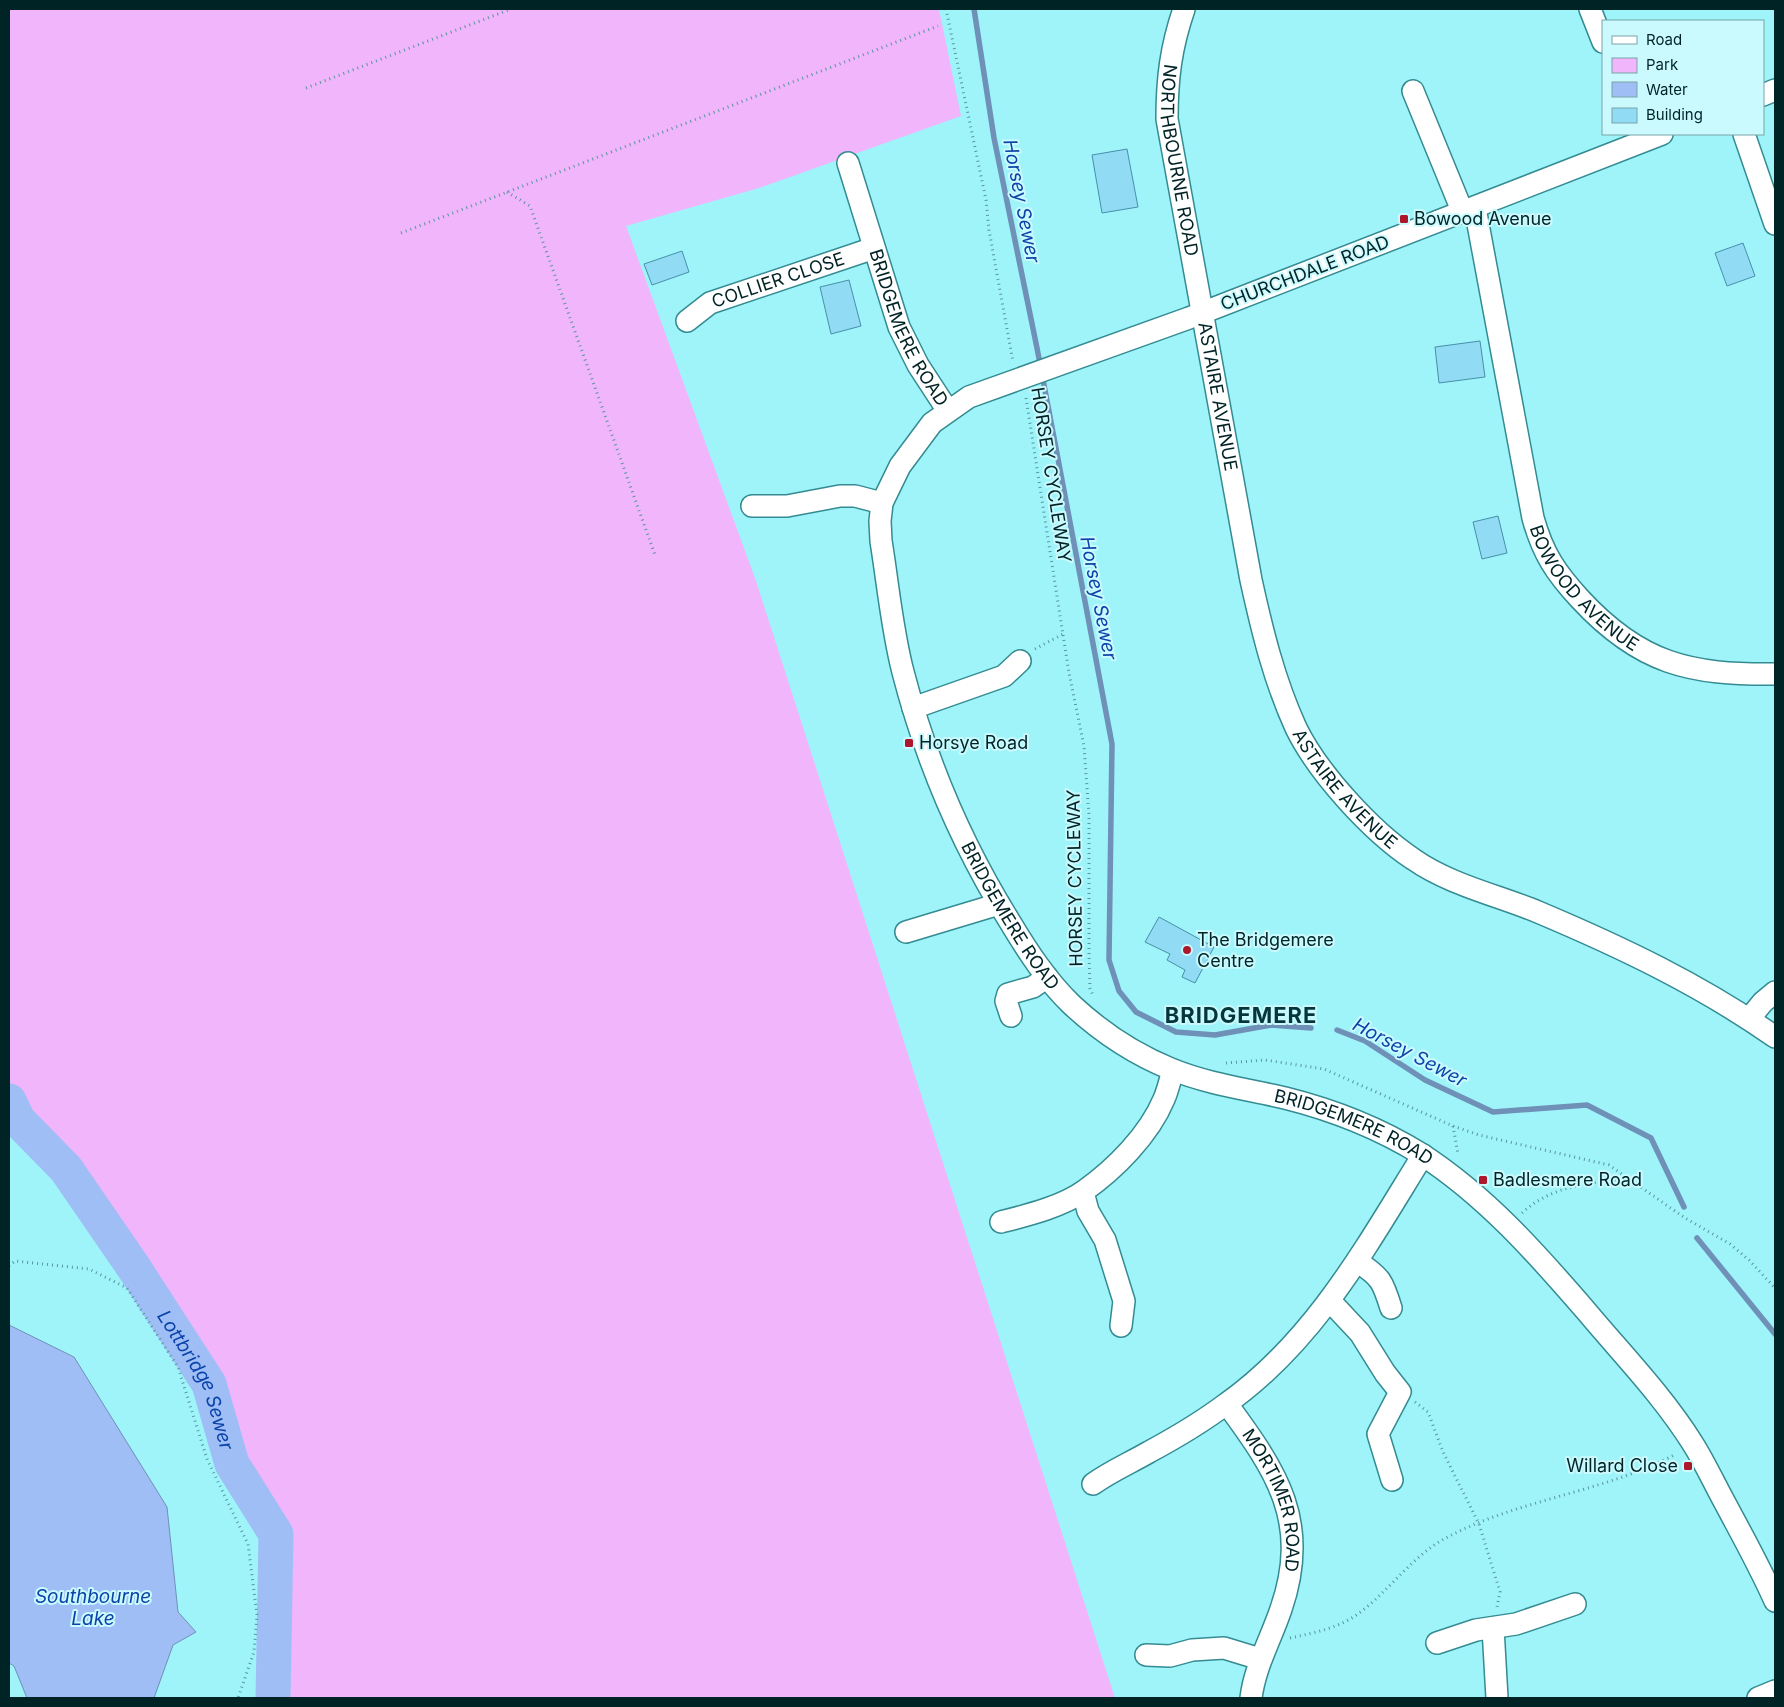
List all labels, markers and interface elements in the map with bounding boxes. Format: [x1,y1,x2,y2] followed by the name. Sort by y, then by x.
[1602,20,1764,135] legend
[1646,30,1682,49] text: Road
[1646,55,1679,74] text: Park
[1156,63,1203,258] street label: NORTHBOURNE ROAD
[1646,80,1688,99] text: Water
[1646,105,1703,124] text: Building
[998,137,1045,266] water label: Horsey Sewer
[1414,208,1552,229] place label: Bowood Avenue
[1398,213,1410,225] marker: Bowood Avenue
[1217,231,1392,314] street label: CHURCHDALE ROAD
[865,247,953,410] street label: BRIDGEMERE ROAD
[709,248,847,312] street label: COLLIER CLOSE
[1194,320,1242,473] street label: ASTAIRE AVENUE
[1027,386,1076,564] street label: HORSEY CYCLEWAY
[1526,522,1643,655] street label: BOWOOD AVENUE
[1075,534,1122,663] water label: Horsey Sewer
[1288,725,1402,853] street label: ASTAIRE AVENUE
[919,732,1028,753] place label: Horsye Road
[903,737,915,749] marker: Horsye Road
[1062,789,1087,967] street label: HORSEY CYCLEWAY
[957,838,1064,994] street label: BRIDGEMERE ROAD
[1197,929,1334,971] place label: The Bridgemere Centre
[1181,944,1193,956] marker: The Bridgemere Centre
[1165,1002,1317,1028] district label: BRIDGEMERE
[1349,1013,1471,1092] water label: Horsey Sewer
[1272,1085,1437,1169] street label: BRIDGEMERE ROAD
[1493,1169,1642,1190] place label: Badlesmere Road
[1477,1174,1489,1186] marker: Badlesmere Road
[152,1306,239,1453] water label: Lottbridge Sewer
[1238,1425,1303,1573] street label: MORTIMER ROAD
[1566,1455,1678,1476] place label: Willard Close
[1682,1460,1694,1472] marker: Willard Close
[35,1585,151,1630] water label: Southbourne Lake

